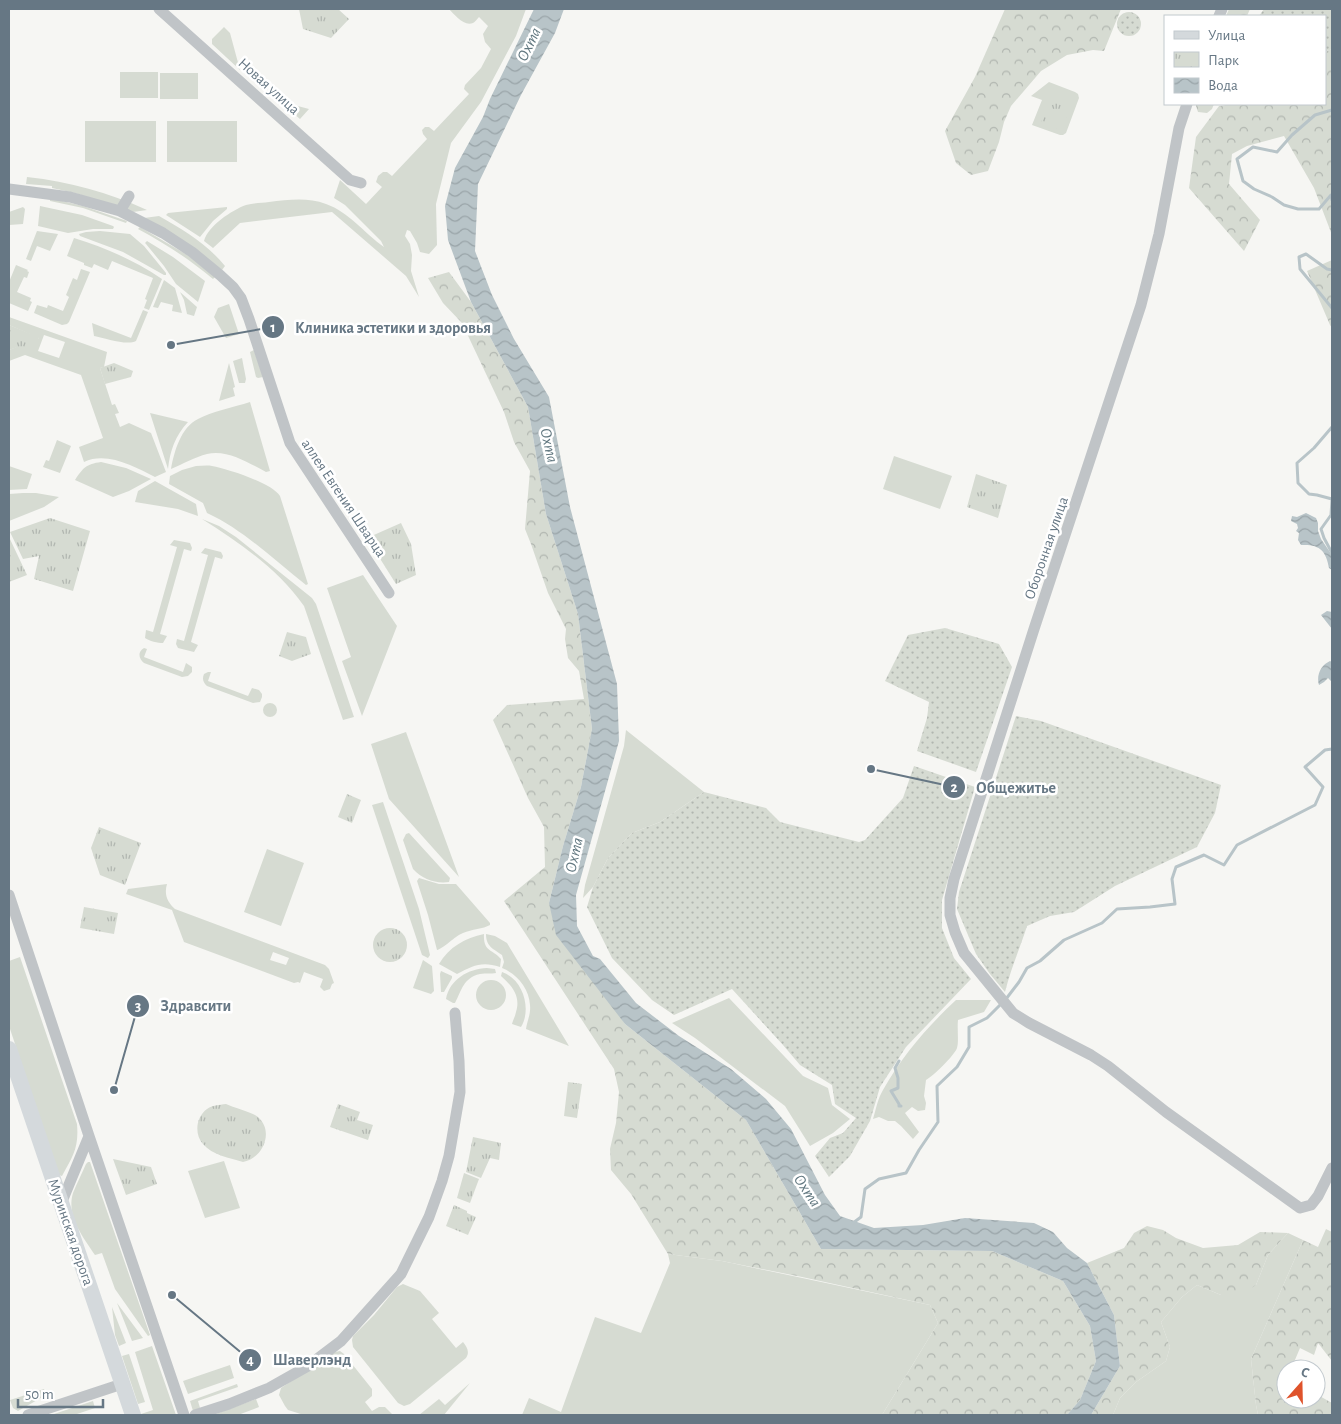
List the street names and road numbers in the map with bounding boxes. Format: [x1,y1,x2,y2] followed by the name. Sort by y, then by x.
[235,55,302,118] street label: Новая улица
[299,437,389,560] street label: аллея Евгения Шварца
[1022,495,1071,601] street label: Оборонная улица
[45,1177,96,1288] street label: Муринская дорога

